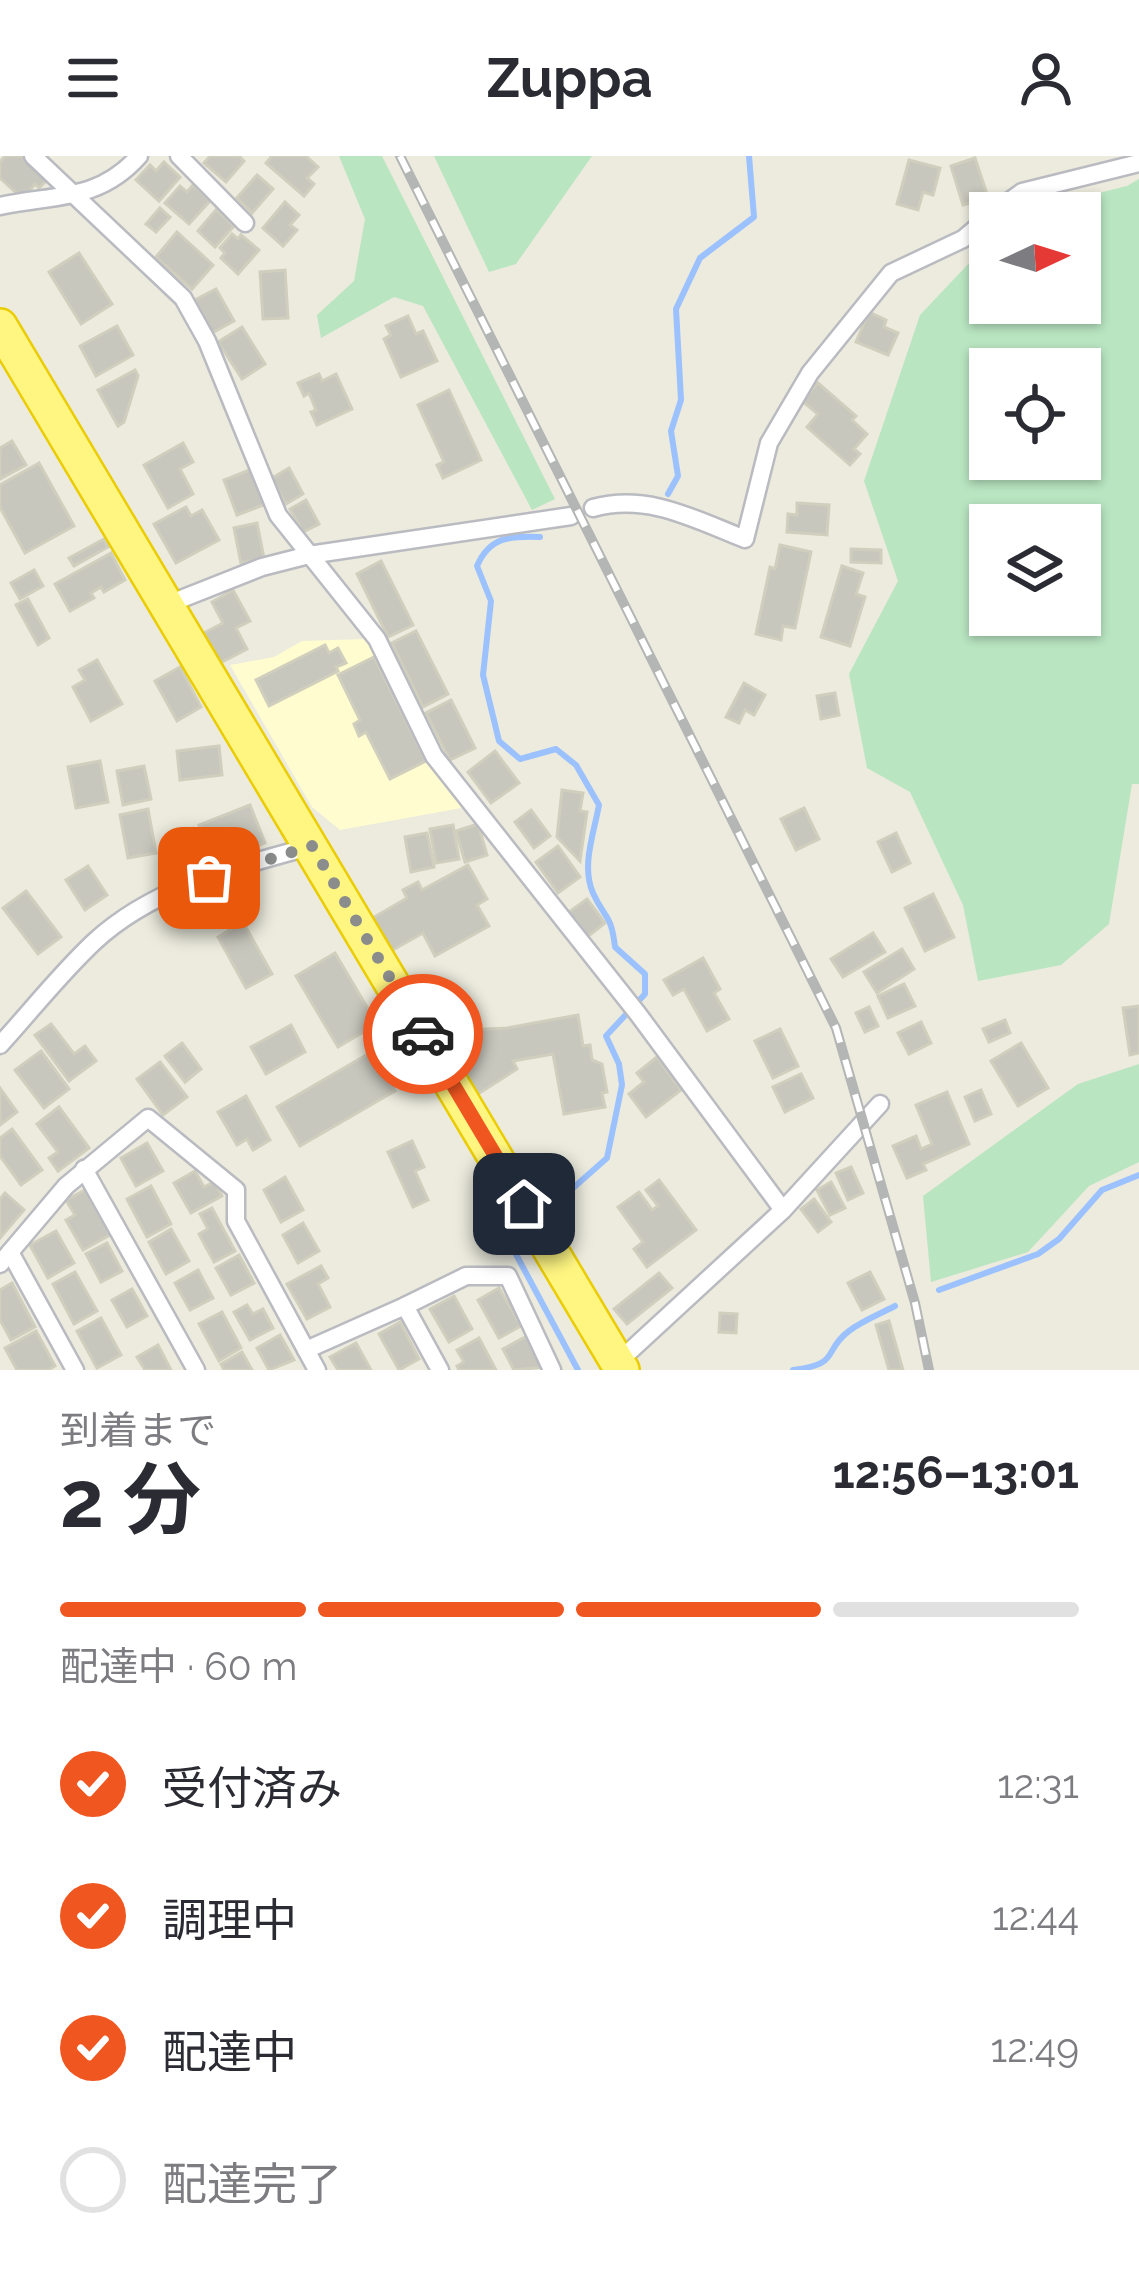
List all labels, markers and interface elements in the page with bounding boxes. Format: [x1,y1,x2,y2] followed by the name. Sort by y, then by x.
[60,45,126,111] icon: menu
[1013,45,1079,111] icon: person
[486,46,653,110] text: Zuppa
[969,192,1101,324] north arrow
[969,192,1101,636] map controls
[969,348,1101,480] button: locate
[969,504,1101,636] button: layers
[158,827,260,929] pin
[176,845,242,911] icon: bag
[363,974,483,1094] courier
[390,1001,456,1067] icon: car
[473,1153,575,1255] pin
[491,1171,557,1237] icon: home
[60,1407,216,1453] text: 到着まで
[833,1446,1079,1499] text: 12:56–13:01
[60,1454,201,1545] text: 2 分
[60,1643,297,1689] text: 配達中 · 60 m
[60,1751,126,1817] icon: check
[997,1761,1079,1807] text: 12:31
[162,1762,342,1815] text: 受付済み
[60,1883,126,1949] icon: check
[992,1893,1079,1939] text: 12:44
[162,1894,297,1947] text: 調理中
[60,2015,126,2081] icon: check
[991,2025,1079,2071] text: 12:49
[162,2026,297,2079] text: 配達中
[162,2158,342,2211] text: 配達完了

